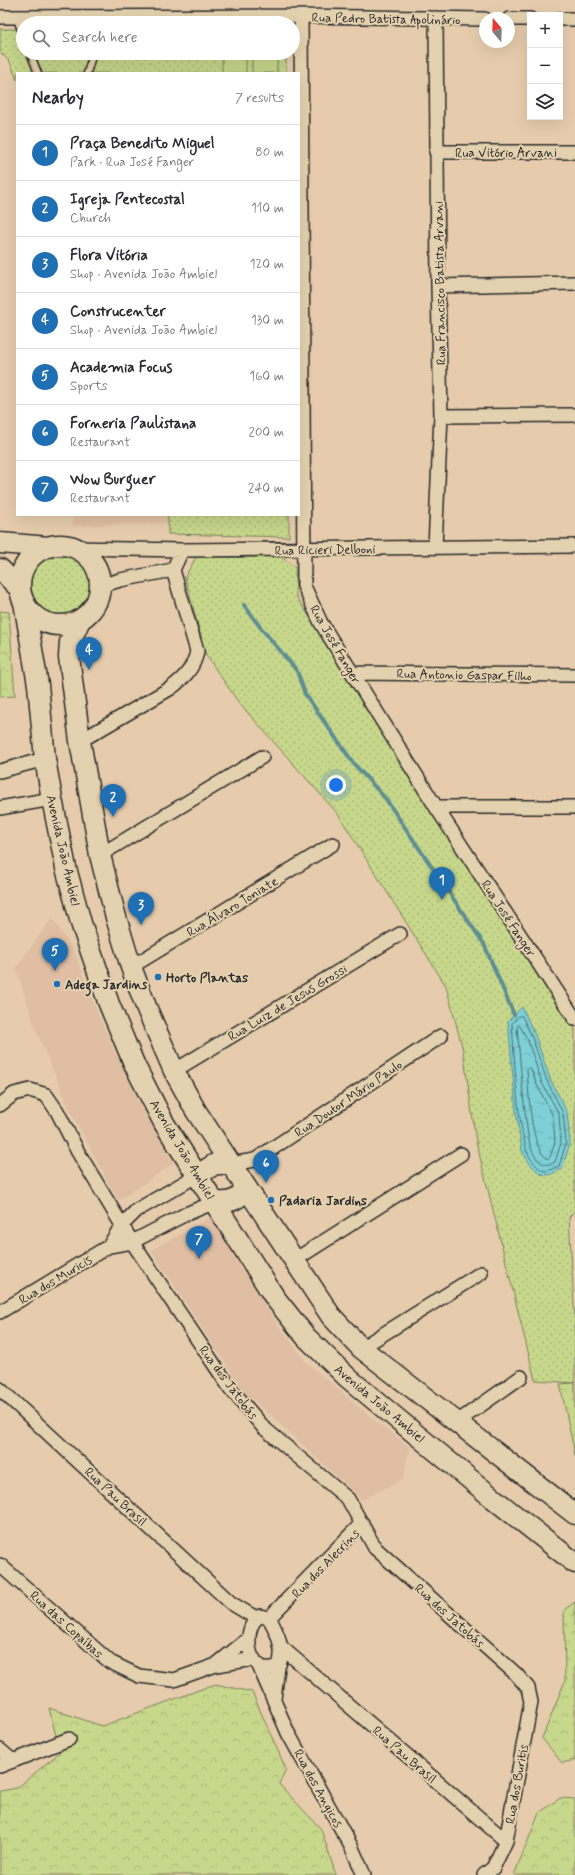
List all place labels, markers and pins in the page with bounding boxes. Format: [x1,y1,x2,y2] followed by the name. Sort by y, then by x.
[76,637,102,670] pin: 4
[100,784,126,817] pin: 2
[429,867,455,900] pin: 1
[128,892,154,925] pin: 3
[42,938,68,971] pin: 5
[166,970,248,987] place label: Horto Plantas
[153,972,163,982] marker: Horto Plantas
[65,977,148,997] place label: Adega Jardins
[52,979,62,989] marker: Adega Jardins
[253,1150,279,1183] pin: 6
[279,1193,367,1210] place label: Padaria Jardins
[266,1195,276,1205] marker: Padaria Jardins
[186,1226,212,1259] pin: 7

